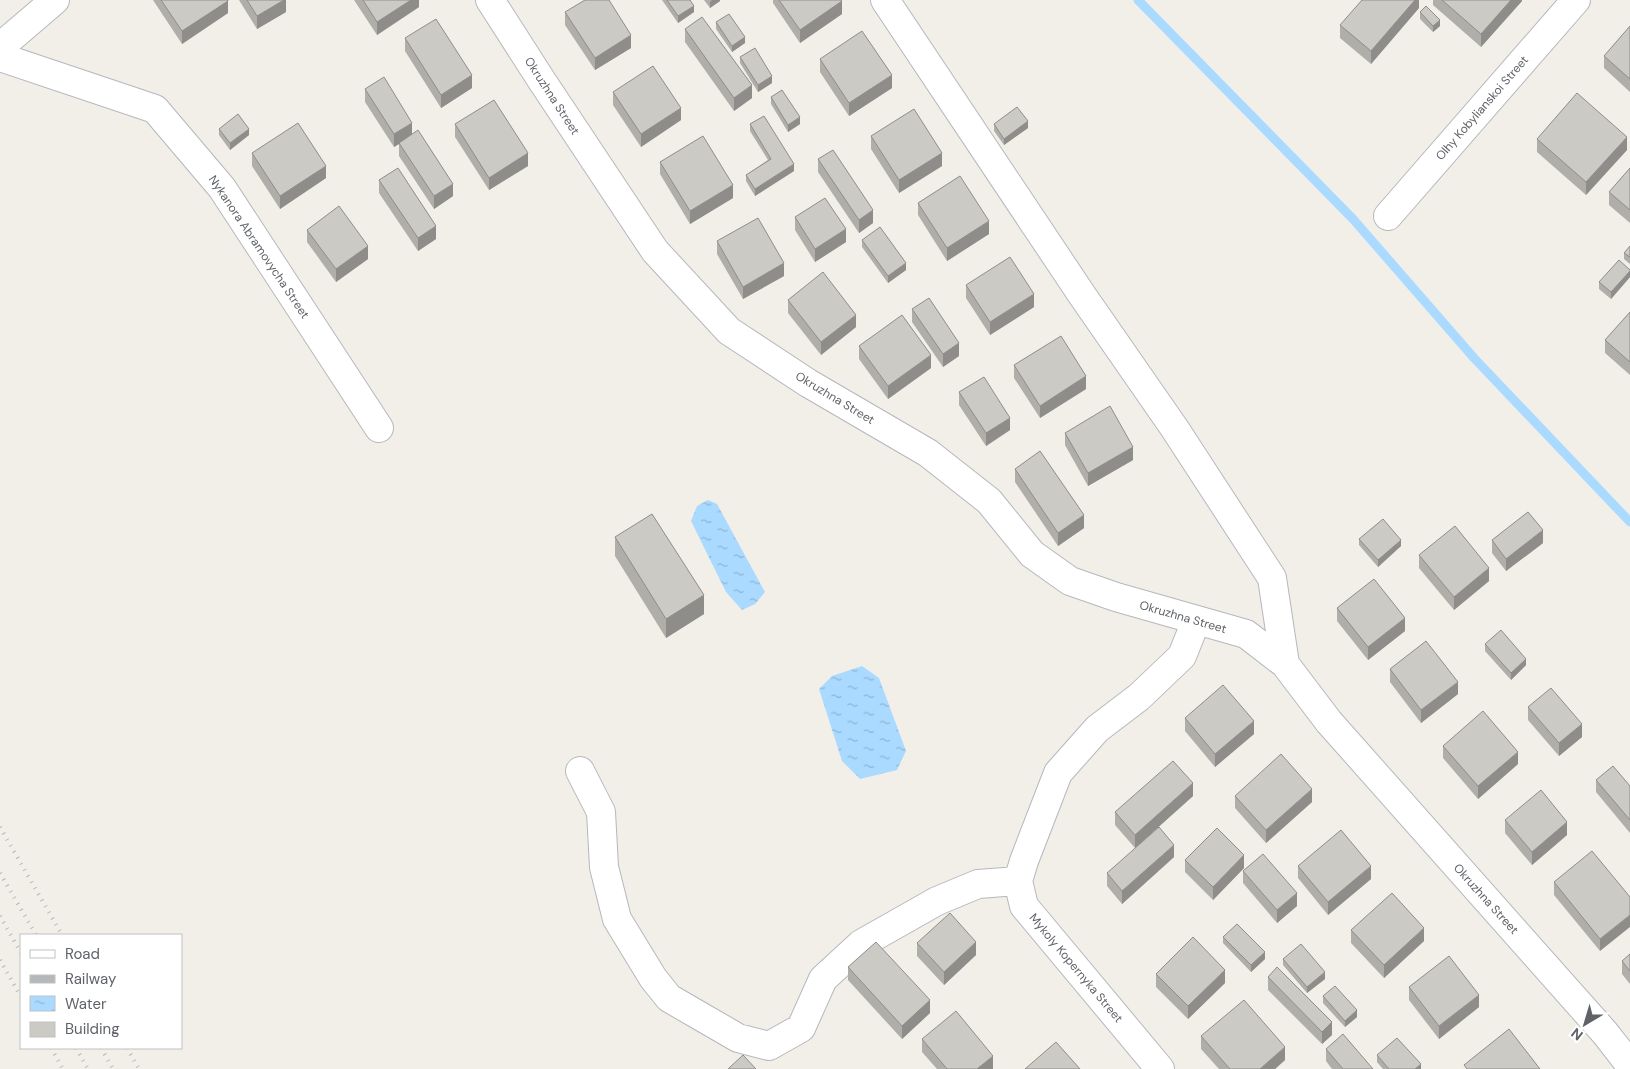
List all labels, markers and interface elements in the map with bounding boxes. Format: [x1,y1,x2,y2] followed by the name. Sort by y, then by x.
[1432,52,1532,164] street label: Olhy Kobylianskoi Street
[521,54,583,138] street label: Okruzhna Street
[205,172,313,322] street label: Nykanora Abramovycha Street
[792,368,878,428] street label: Okruzhna Street
[1138,597,1229,637] street label: Okruzhna Street
[1450,860,1522,938] street label: Okruzhna Street
[1026,910,1127,1026] street label: Mykoly Kopernyka Street
[20,934,182,1049] legend
[65,944,100,964] text: Road
[65,969,117,989] text: Railway
[65,994,107,1014] text: Water
[1560,999,1610,1049] north arrow
[65,1019,120,1039] text: Building
[1567,1024,1587,1044] text: N

